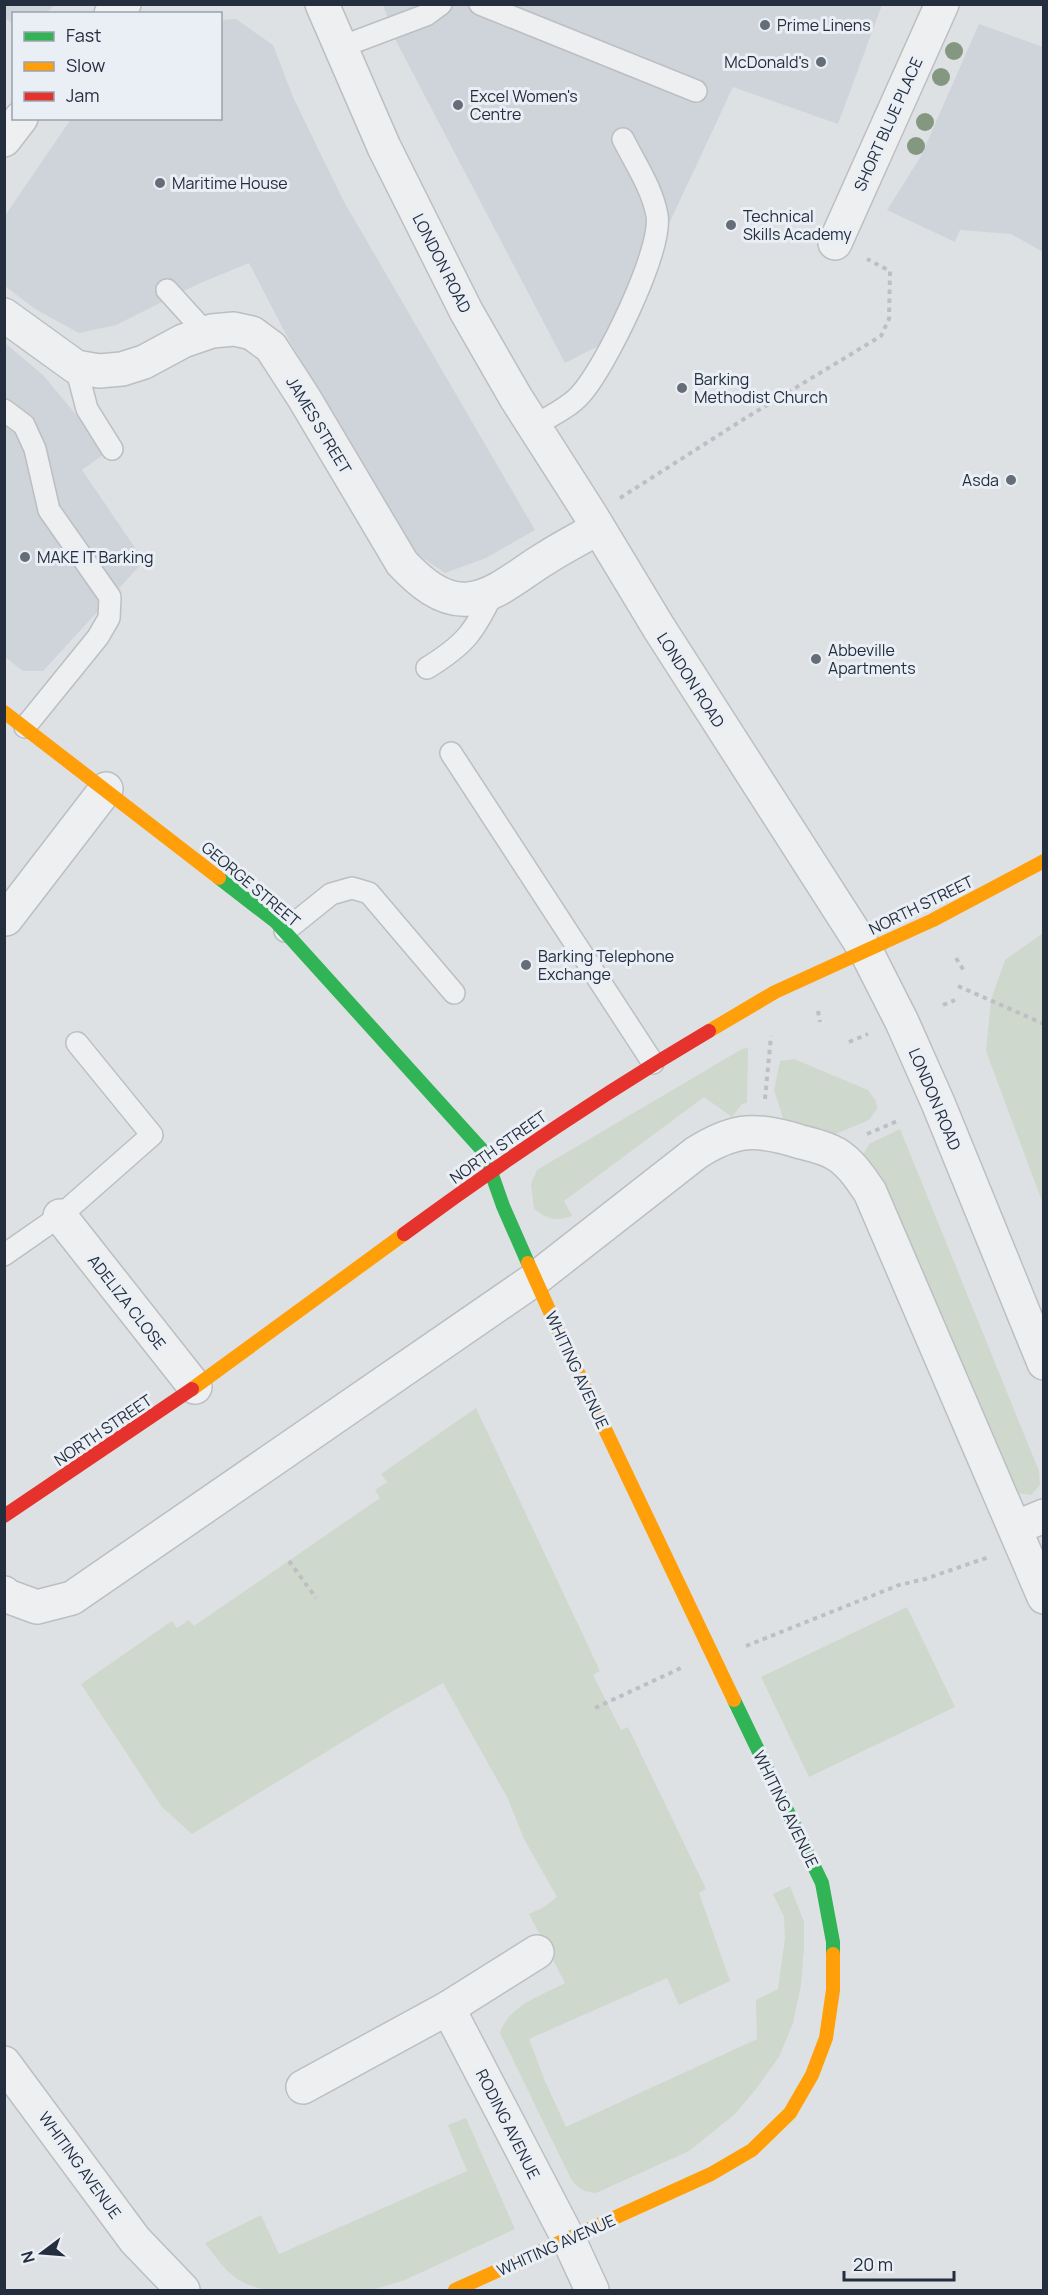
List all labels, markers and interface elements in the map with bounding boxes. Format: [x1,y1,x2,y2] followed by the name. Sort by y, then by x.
[12,12,222,120] legend
[777,14,871,36] place label: Prime Linens
[758,18,772,32] marker: Prime Linens
[66,23,101,47] text: Fast
[724,51,809,73] place label: McDonald's
[66,53,106,77] text: Slow
[849,54,927,194] street label: SHORT BLUE PLACE
[814,55,828,69] marker: McDonald's
[66,83,100,107] text: Jam
[470,85,578,125] place label: Excel Women's Centre
[451,98,465,112] marker: Excel Women's Centre
[172,172,288,194] place label: Maritime House
[153,176,167,190] marker: Maritime House
[743,205,852,245] place label: Technical Skills Academy
[407,209,477,317] street label: LONDON ROAD
[724,218,738,232] marker: Technical Skills Academy
[694,368,828,408] place label: Barking Methodist Church
[281,372,357,478] street label: JAMES STREET
[675,381,689,395] marker: Barking Methodist Church
[962,469,999,491] place label: Asda
[1004,473,1018,487] marker: Asda
[37,546,154,568] place label: MAKE IT Barking
[18,550,32,564] marker: MAKE IT Barking
[652,628,730,732] street label: LONDON ROAD
[828,639,916,679] place label: Abbeville Apartments
[809,652,823,666] marker: Abbeville Apartments
[197,836,305,932] street label: GEORGE STREET
[865,870,977,940] street label: NORTH STREET
[538,945,674,985] place label: Barking Telephone Exchange
[519,958,533,972] marker: Barking Telephone Exchange
[904,1044,967,1154] street label: LONDON ROAD
[445,1105,551,1189] street label: NORTH STREET
[83,1250,171,1354] street label: ADELIZA CLOSE
[540,1308,614,1432] street label: WHITING AVENUE
[50,1389,157,1471] street label: NORTH STREET
[748,1747,824,1871] street label: WHITING AVENUE
[471,2065,545,2183] street label: RODING AVENUE
[34,2107,126,2223] street label: WHITING AVENUE
[493,2209,619,2281] street label: WHITING AVENUE
[12,2223,72,2283] north arrow
[844,2244,954,2282] scale bar
[15,2249,40,2266] text: N
[853,2252,893,2276] text: 20 m

